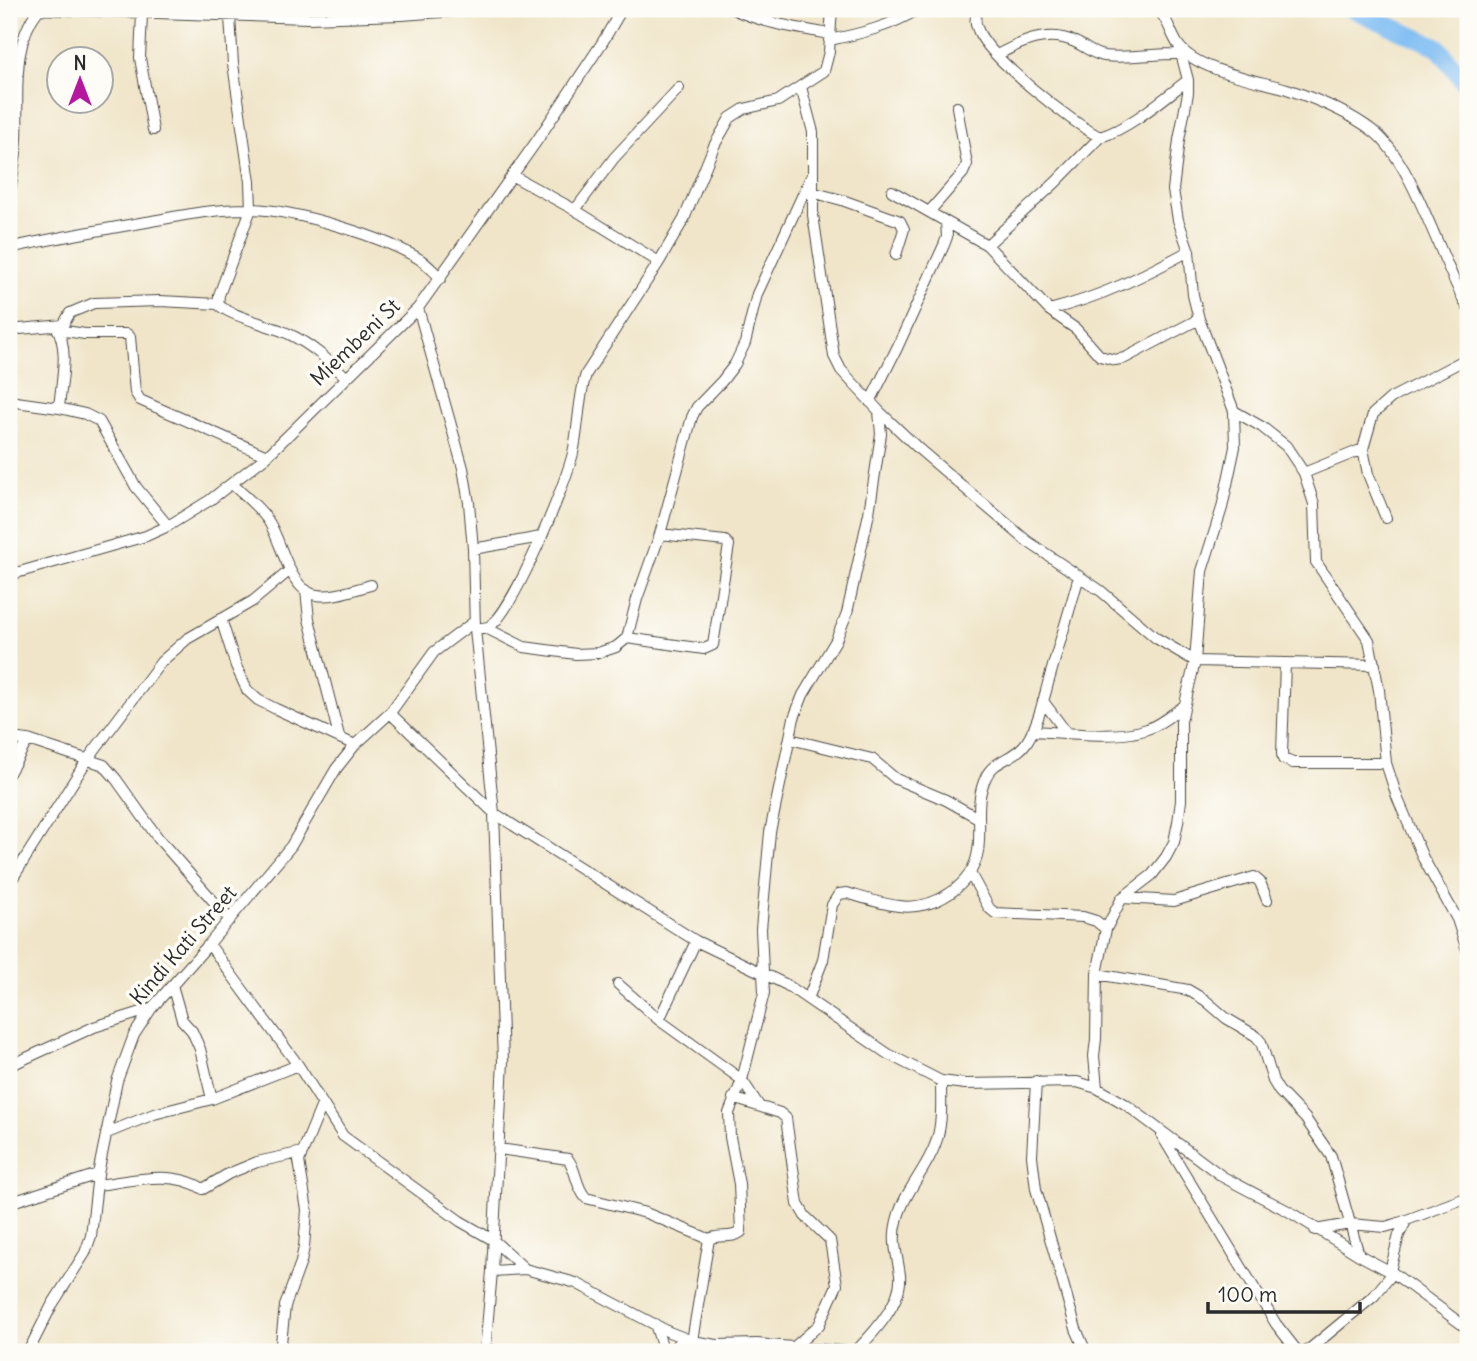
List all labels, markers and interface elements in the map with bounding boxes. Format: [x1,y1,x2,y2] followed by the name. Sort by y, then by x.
[46,46,116,116] north arrow
[73,51,87,75] text: N
[304,292,406,392] street label: Miembeni St
[124,880,242,1010] street label: Kindi Kati Street
[1208,1270,1360,1314] scale bar
[1218,1281,1277,1308] text: 100 m

